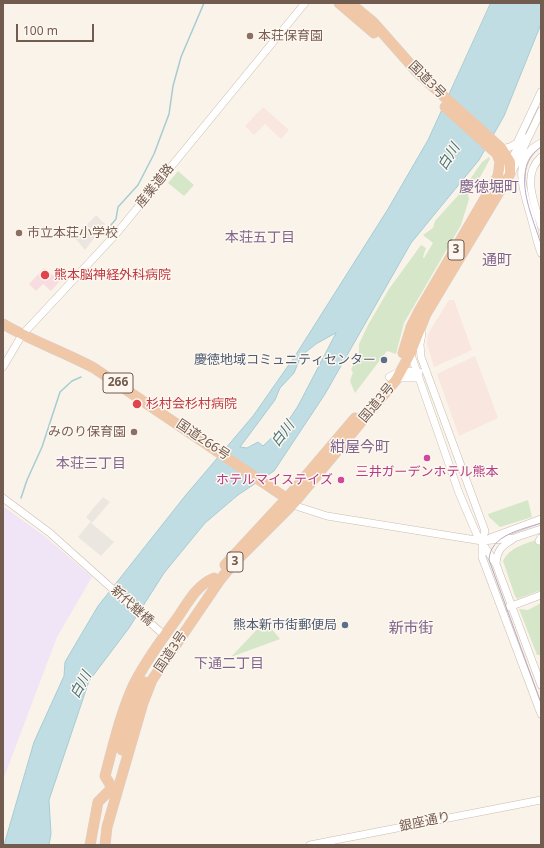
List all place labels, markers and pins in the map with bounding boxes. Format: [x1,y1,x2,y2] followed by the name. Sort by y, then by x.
[258,28,323,44] place label: 本荘保育園
[245,31,255,41] marker: 本荘保育園
[27,225,118,241] place label: 市立本荘小学校
[14,228,24,238] marker: 市立本荘小学校
[54,267,171,283] place label: 熊本脳神経外科病院
[39,269,51,281] marker: 熊本脳神経外科病院
[194,352,376,368] place label: 慶徳地域コミュニティセンター
[379,355,389,365] marker: 慶徳地域コミュニティセンター
[146,396,237,412] place label: 杉村会杉村病院
[131,398,143,410] marker: 杉村会杉村病院
[48,424,126,440] place label: みのり保育園
[129,427,139,437] marker: みのり保育園
[422,453,432,463] marker: 三井ガーデンホテル熊本
[356,464,498,480] place label: 三井ガーデンホテル熊本
[216,472,333,488] place label: ホテルマイステイズ
[336,475,346,485] marker: ホテルマイステイズ
[233,617,337,633] place label: 熊本新市街郵便局
[340,620,350,630] marker: 熊本新市街郵便局

